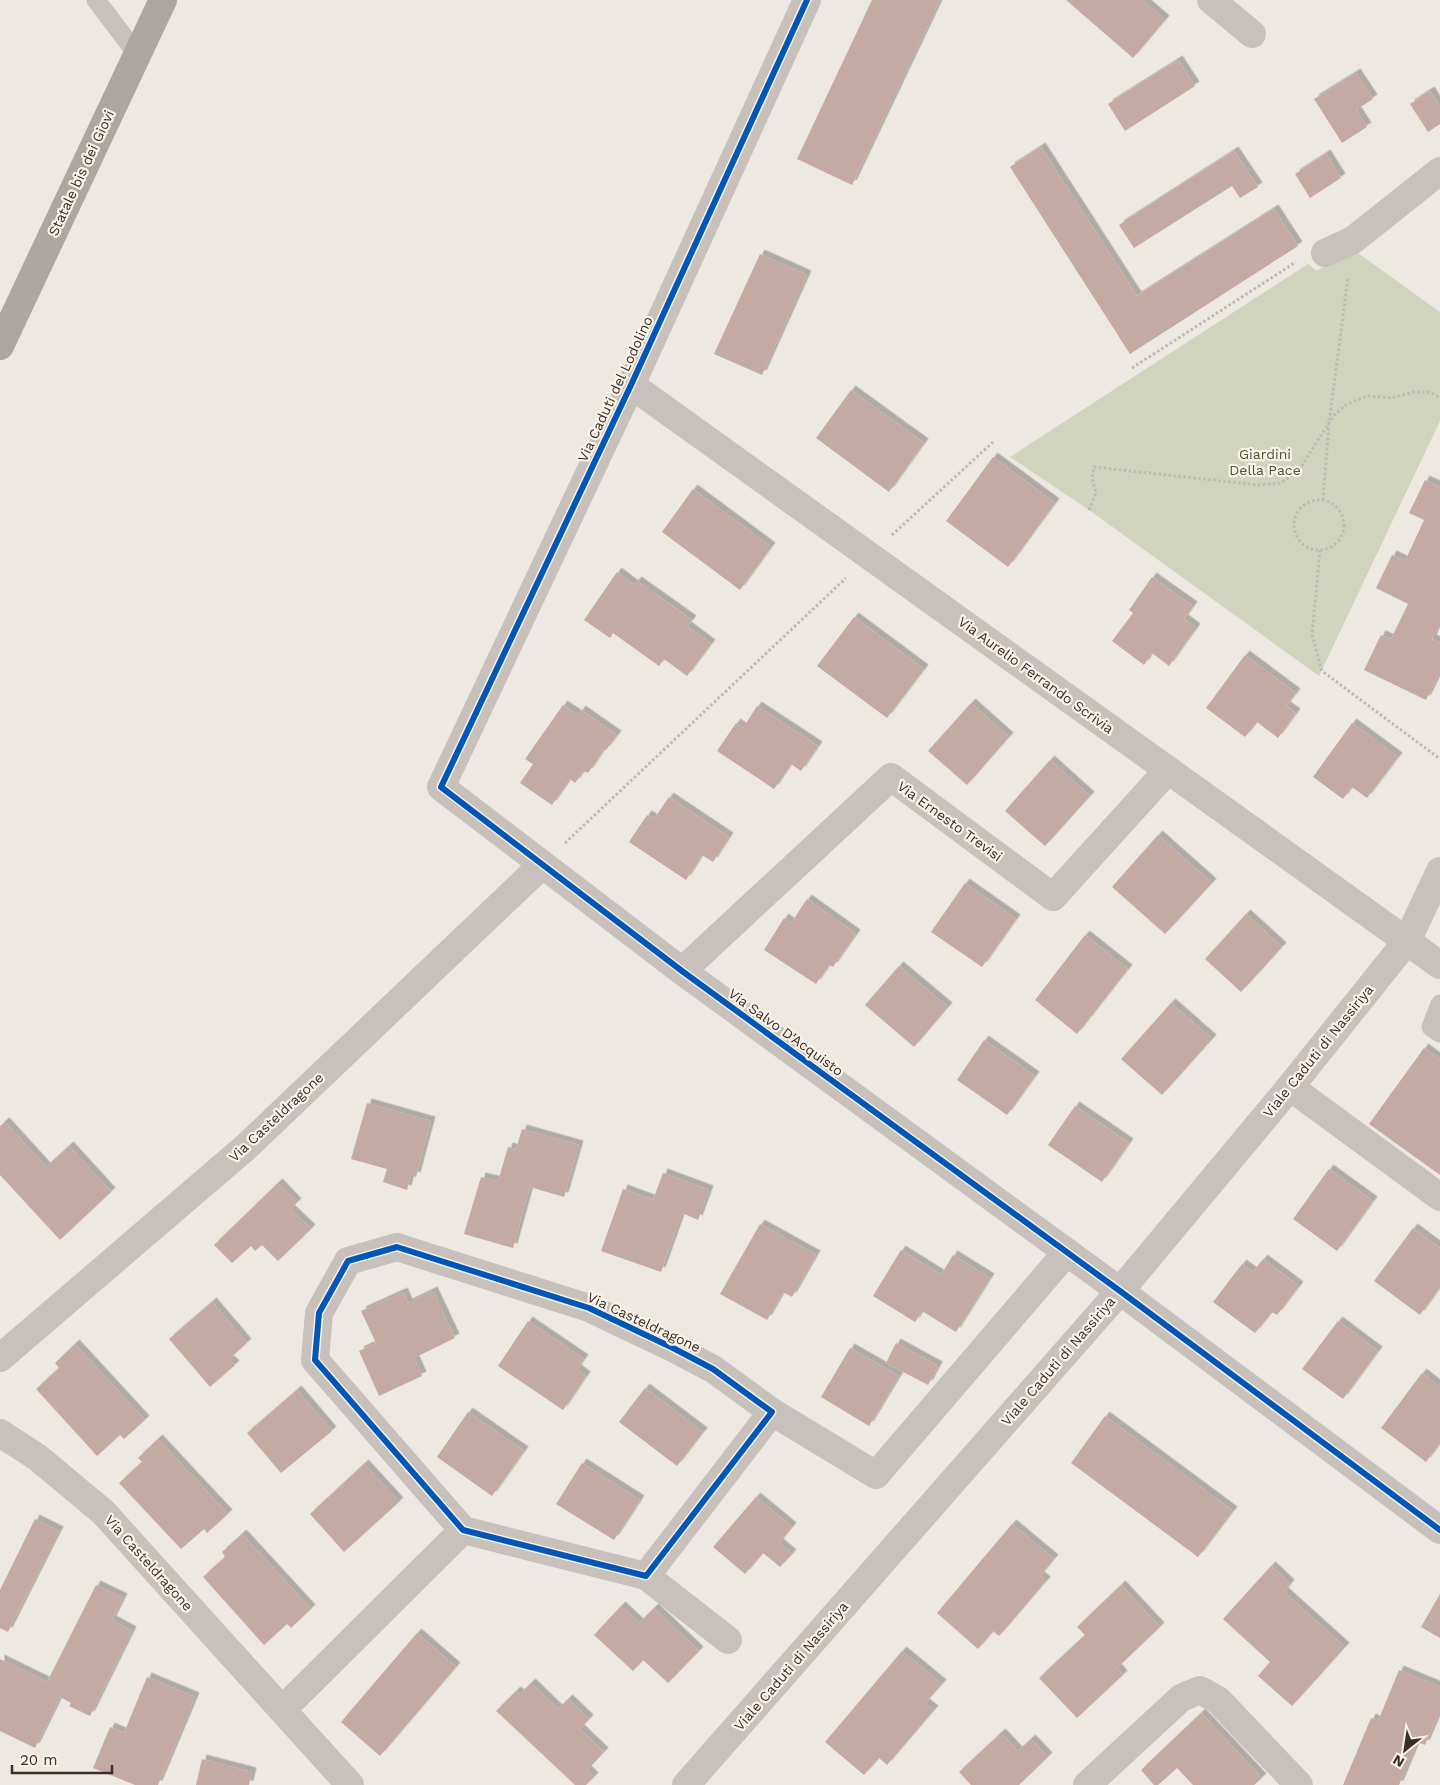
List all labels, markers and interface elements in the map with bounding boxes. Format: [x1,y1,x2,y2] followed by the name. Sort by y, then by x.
[45,108,117,238] street label: Statale bis dei Giovi
[574,314,656,464] street label: Via Caduti del Lodolino
[1229,446,1301,478] park label: Giardini Della Pace
[955,613,1117,737] street label: Via Aurelio Ferrando Scrivia
[895,778,1005,864] street label: Via Ernesto Trevisi
[1260,982,1376,1120] street label: Viale Caduti di Nassiriya
[725,985,847,1079] street label: Via Salvo D'Acquisto
[226,1069,326,1165] street label: Via Casteldragone
[585,1289,703,1355] street label: Via Casteldragone
[998,1293,1118,1429] street label: Viale Caduti di Nassiriya
[102,1512,196,1614] street label: Via Casteldragone
[731,1598,851,1734] street label: Viale Caduti di Nassiriya
[1380,1725,1430,1775] north arrow
[12,1742,112,1774] scale bar
[20,1751,58,1769] text: 20 m
[1390,1752,1407,1771] text: N

